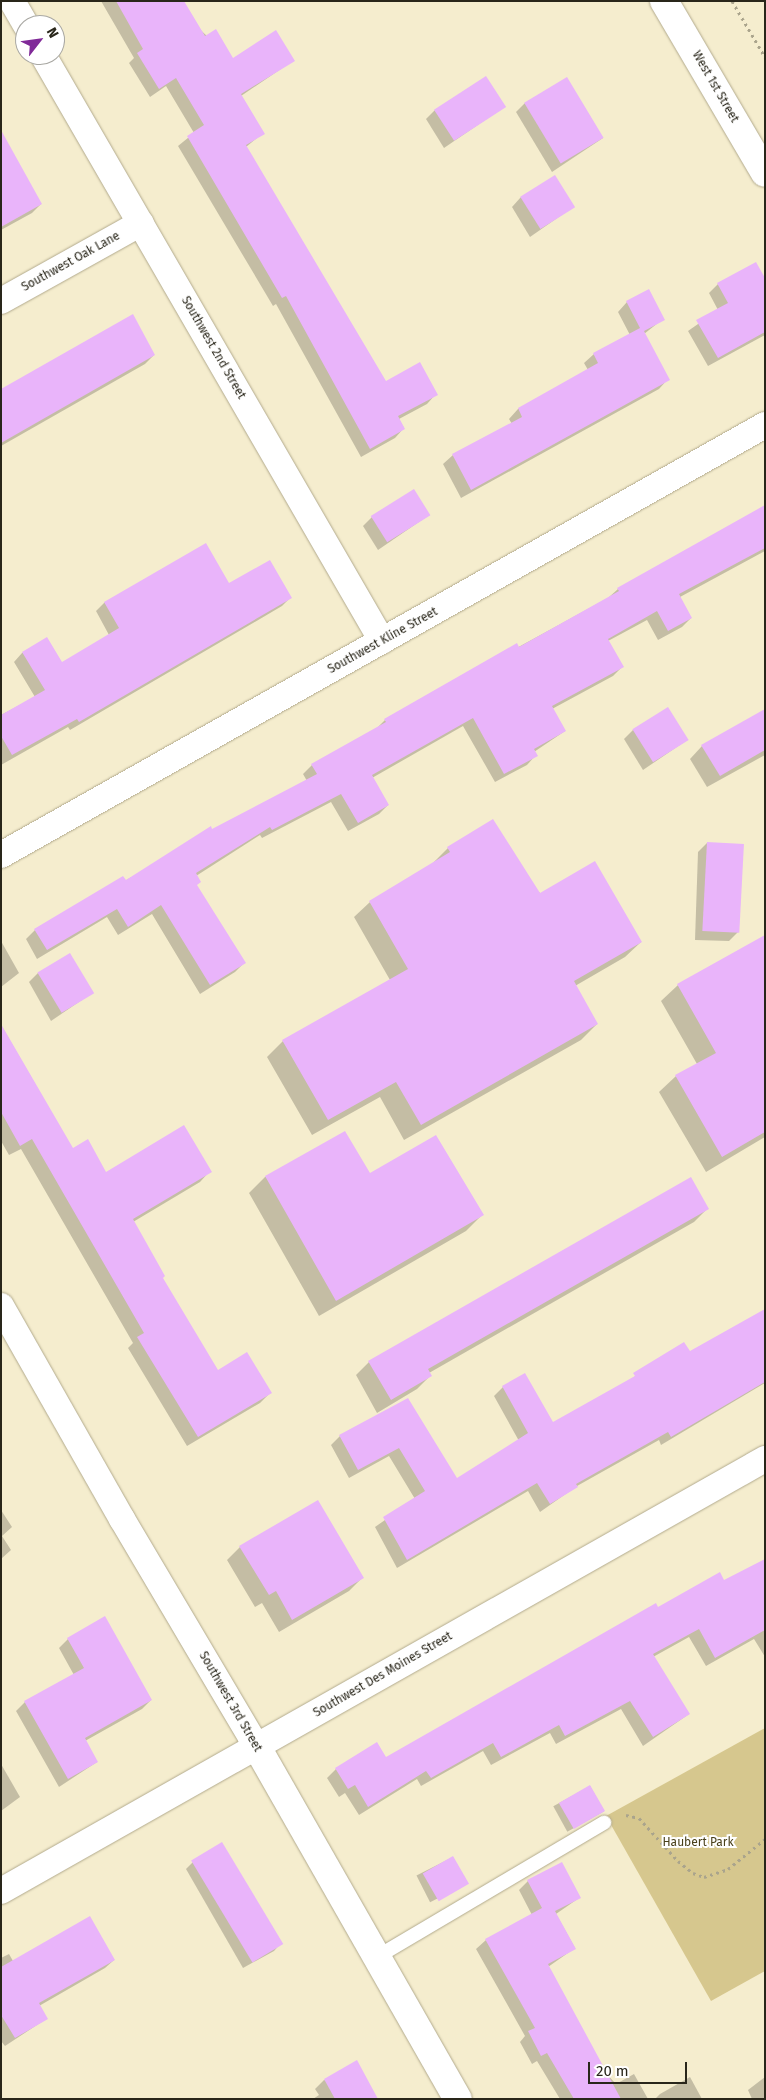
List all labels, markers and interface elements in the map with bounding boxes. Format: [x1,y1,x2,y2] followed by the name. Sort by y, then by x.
[15,15,65,65] north arrow
[43,24,62,41] text: N
[689,49,741,125] street label: West 1st Street
[19,229,123,295] street label: Southwest Oak Lane
[178,294,248,402] street label: Southwest 2nd Street
[326,605,440,677] street label: Southwest Kline Street
[311,1629,455,1721] street label: Southwest Des Moines Street
[195,1649,265,1755] street label: Southwest 3rd Street
[662,1836,734,1850] park label: Haubert Park
[591,2052,690,2084] scale bar
[596,2062,629,2080] text: 20 m

